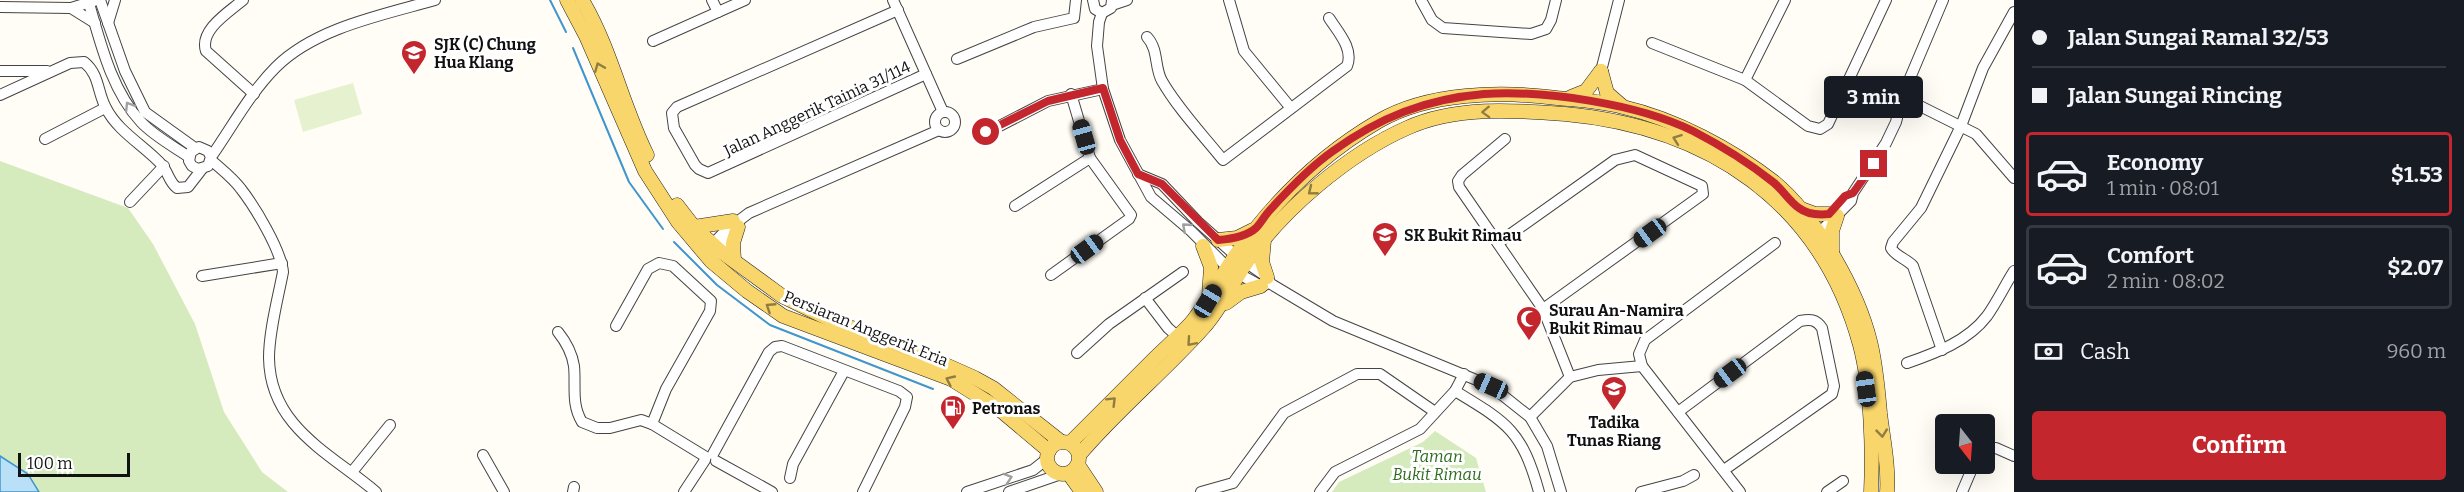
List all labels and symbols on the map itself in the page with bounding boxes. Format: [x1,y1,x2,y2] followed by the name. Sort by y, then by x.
[434,35,536,72] place label: SJK (C) Chung Hua Klang
[399,38,429,76] school or university icon: SJK (C) Chung Hua Klang
[720,57,914,160] street label: Jalan Anggerik Tainia 31/114
[594,63,606,74] one-way arrow
[1824,77,1924,119] callout: 3 min
[125,102,137,112] one-way arrow
[1481,106,1490,118] one-way arrow
[1070,117,1098,157] car
[972,118,999,145] route start
[1673,133,1683,146] one-way arrow
[1860,150,1887,177] route end
[1308,183,1319,194] one-way arrow
[1630,215,1670,251] car
[1370,220,1400,258] school or university icon: SK Bukit Rimau
[1182,223,1193,234] one-way arrow
[1404,226,1522,245] place label: SK Bukit Rimau
[1067,231,1107,267] car
[1191,281,1225,321] car
[781,287,951,370] street label: Persiaran Anggerik Eria
[1549,301,1684,338] place label: Surau An-Namira Bukit Rimau
[766,303,777,314] one-way arrow
[1514,304,1544,342] mosque icon: Surau An-Namira Bukit Rimau
[1187,335,1198,346] one-way arrow
[1710,355,1750,391] car
[1471,370,1511,402] car
[1855,370,1877,408] car
[1599,374,1629,412] school or university icon: Tadika Tunas Riang
[946,375,957,387] one-way arrow
[938,393,968,431] fuel station icon: Petronas
[1104,398,1115,409] one-way arrow
[972,399,1040,418] place label: Petronas
[1567,413,1661,450] place label: Tadika Tunas Riang
[1935,414,1995,474] north arrow
[1875,428,1888,437] one-way arrow
[1392,447,1482,484] park label: Taman Bukit Rimau
[18,450,130,478] scale bar
[1002,473,1013,486] one-way arrow

